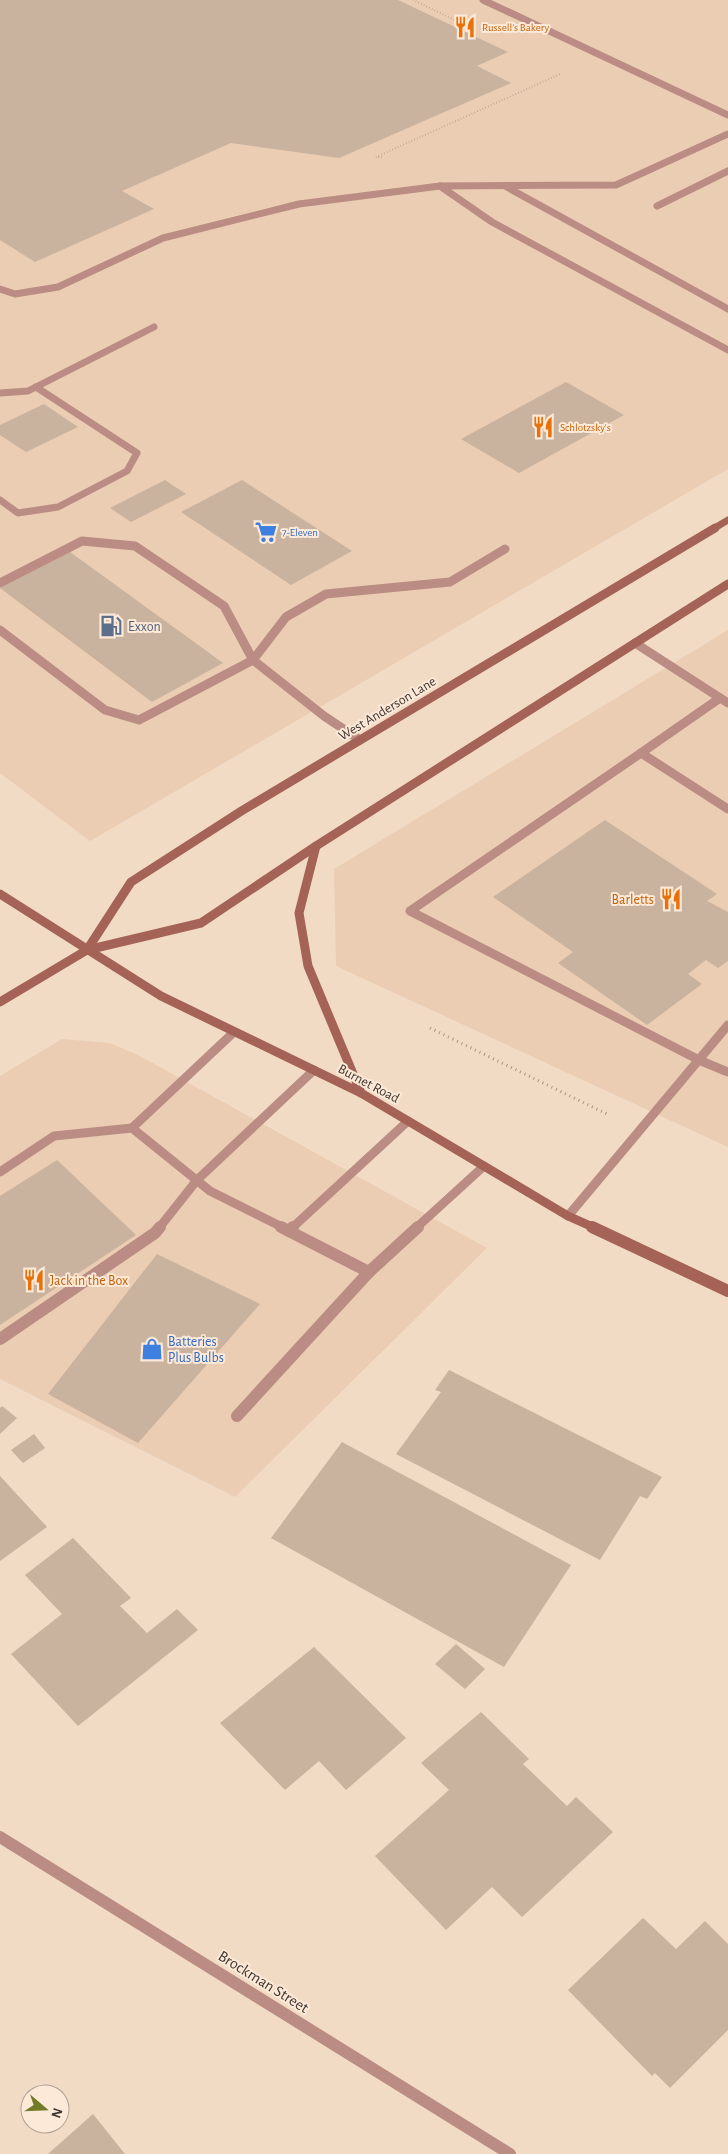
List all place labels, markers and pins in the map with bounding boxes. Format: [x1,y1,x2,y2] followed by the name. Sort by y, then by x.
[452,14,478,40] restaurant icon: Russell's Bakery
[482,22,549,33] place label: Russell's Bakery
[530,414,556,440] restaurant icon: Schlotzsky's
[560,422,611,433] place label: Schlotzsky's
[253,519,279,545] supermarket icon: 7-Eleven
[282,527,318,538] place label: 7-Eleven
[98,613,124,639] fuel station icon: Exxon
[128,620,161,634] place label: Exxon
[658,886,684,912] restaurant icon: Barletts
[612,893,654,907] place label: Barletts
[21,1267,47,1293] restaurant icon: Jack in the Box
[50,1274,128,1288] place label: Jack in the Box
[168,1335,224,1365] place label: Batteries Plus Bulbs
[139,1336,165,1362] shop icon: Batteries Plus Bulbs

